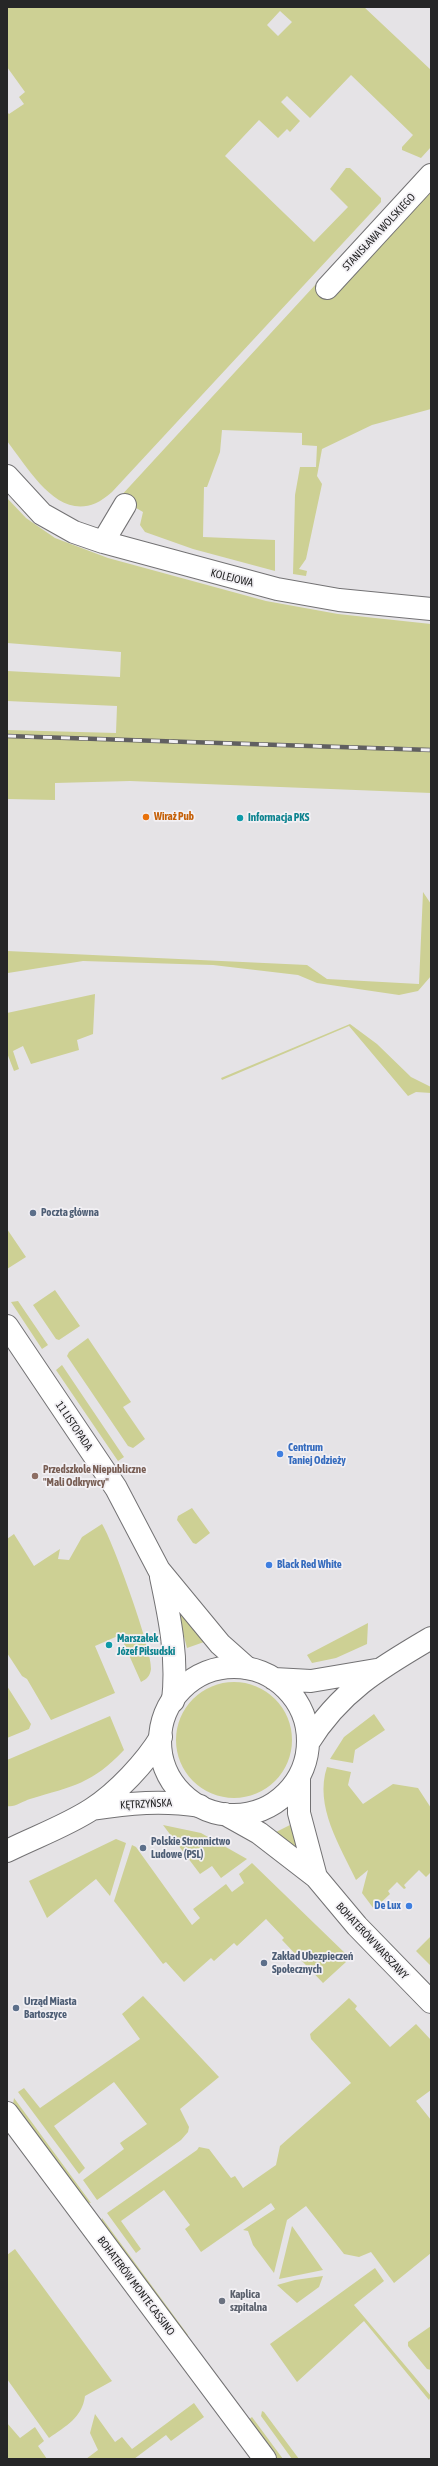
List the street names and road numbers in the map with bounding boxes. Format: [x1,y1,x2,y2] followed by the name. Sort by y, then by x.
[340,191,418,273] street label: STANISŁAWA WOLSKIEGO
[209,566,255,590] street label: KOLEJOWA
[53,1399,95,1453] street label: 11 LISTOPADA
[120,1796,172,1812] street label: KĘTRZYŃSKA
[333,1900,411,1982] street label: BOHATERÓW WARSZAWY
[95,2234,177,2338] street label: BOHATERÓW MONTE CASSINO

